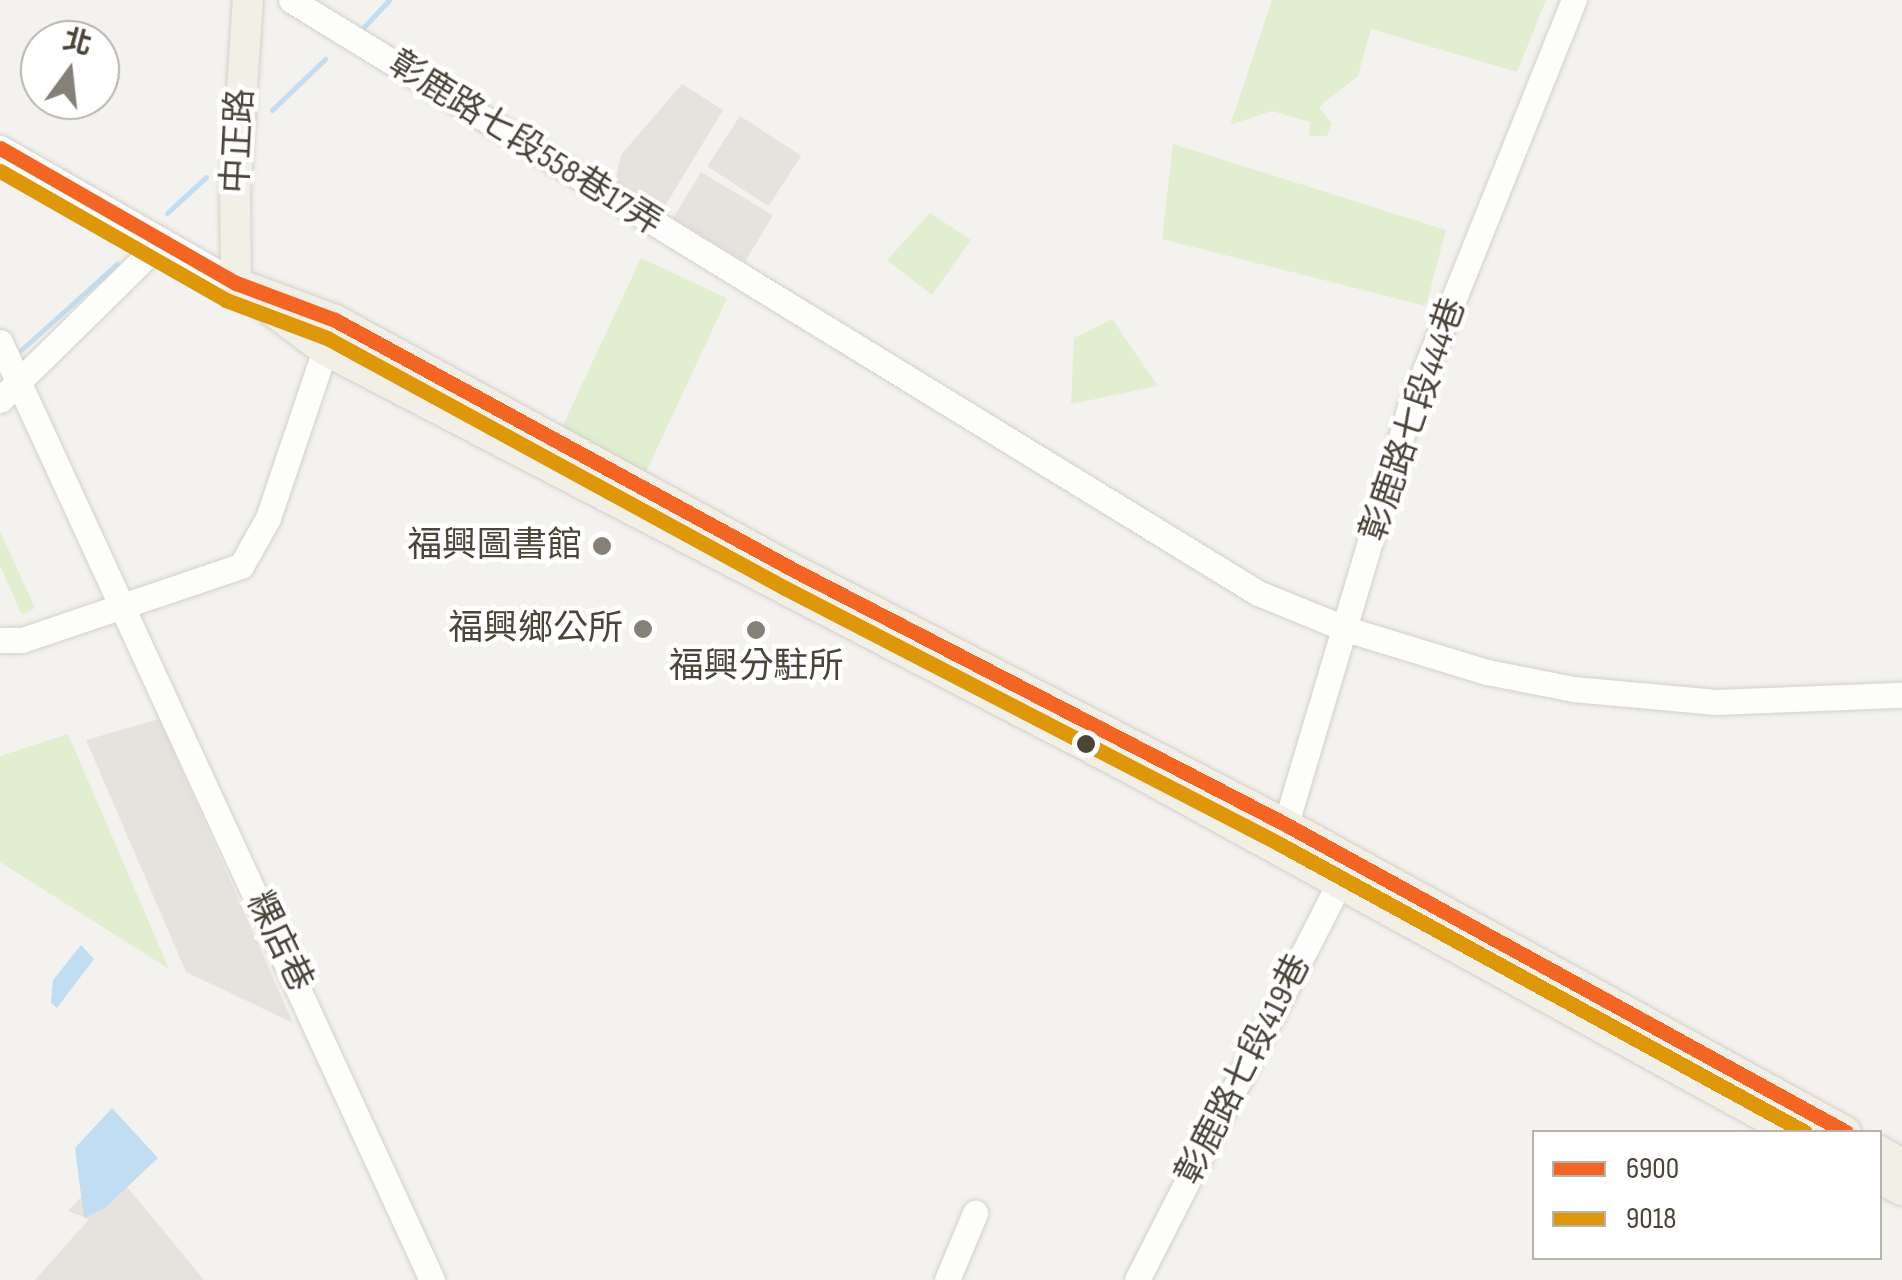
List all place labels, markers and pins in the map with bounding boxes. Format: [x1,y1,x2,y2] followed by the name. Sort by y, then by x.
[407,525,582,567] place label: 福興圖書館
[591,535,613,557] marker: 福興圖書館
[448,608,623,650] place label: 福興鄉公所
[632,618,654,640] marker: 福興鄉公所
[745,619,767,641] marker: 福興分駐所
[669,646,843,688] place label: 福興分駐所
[1076,734,1096,754] unlabelled marker

